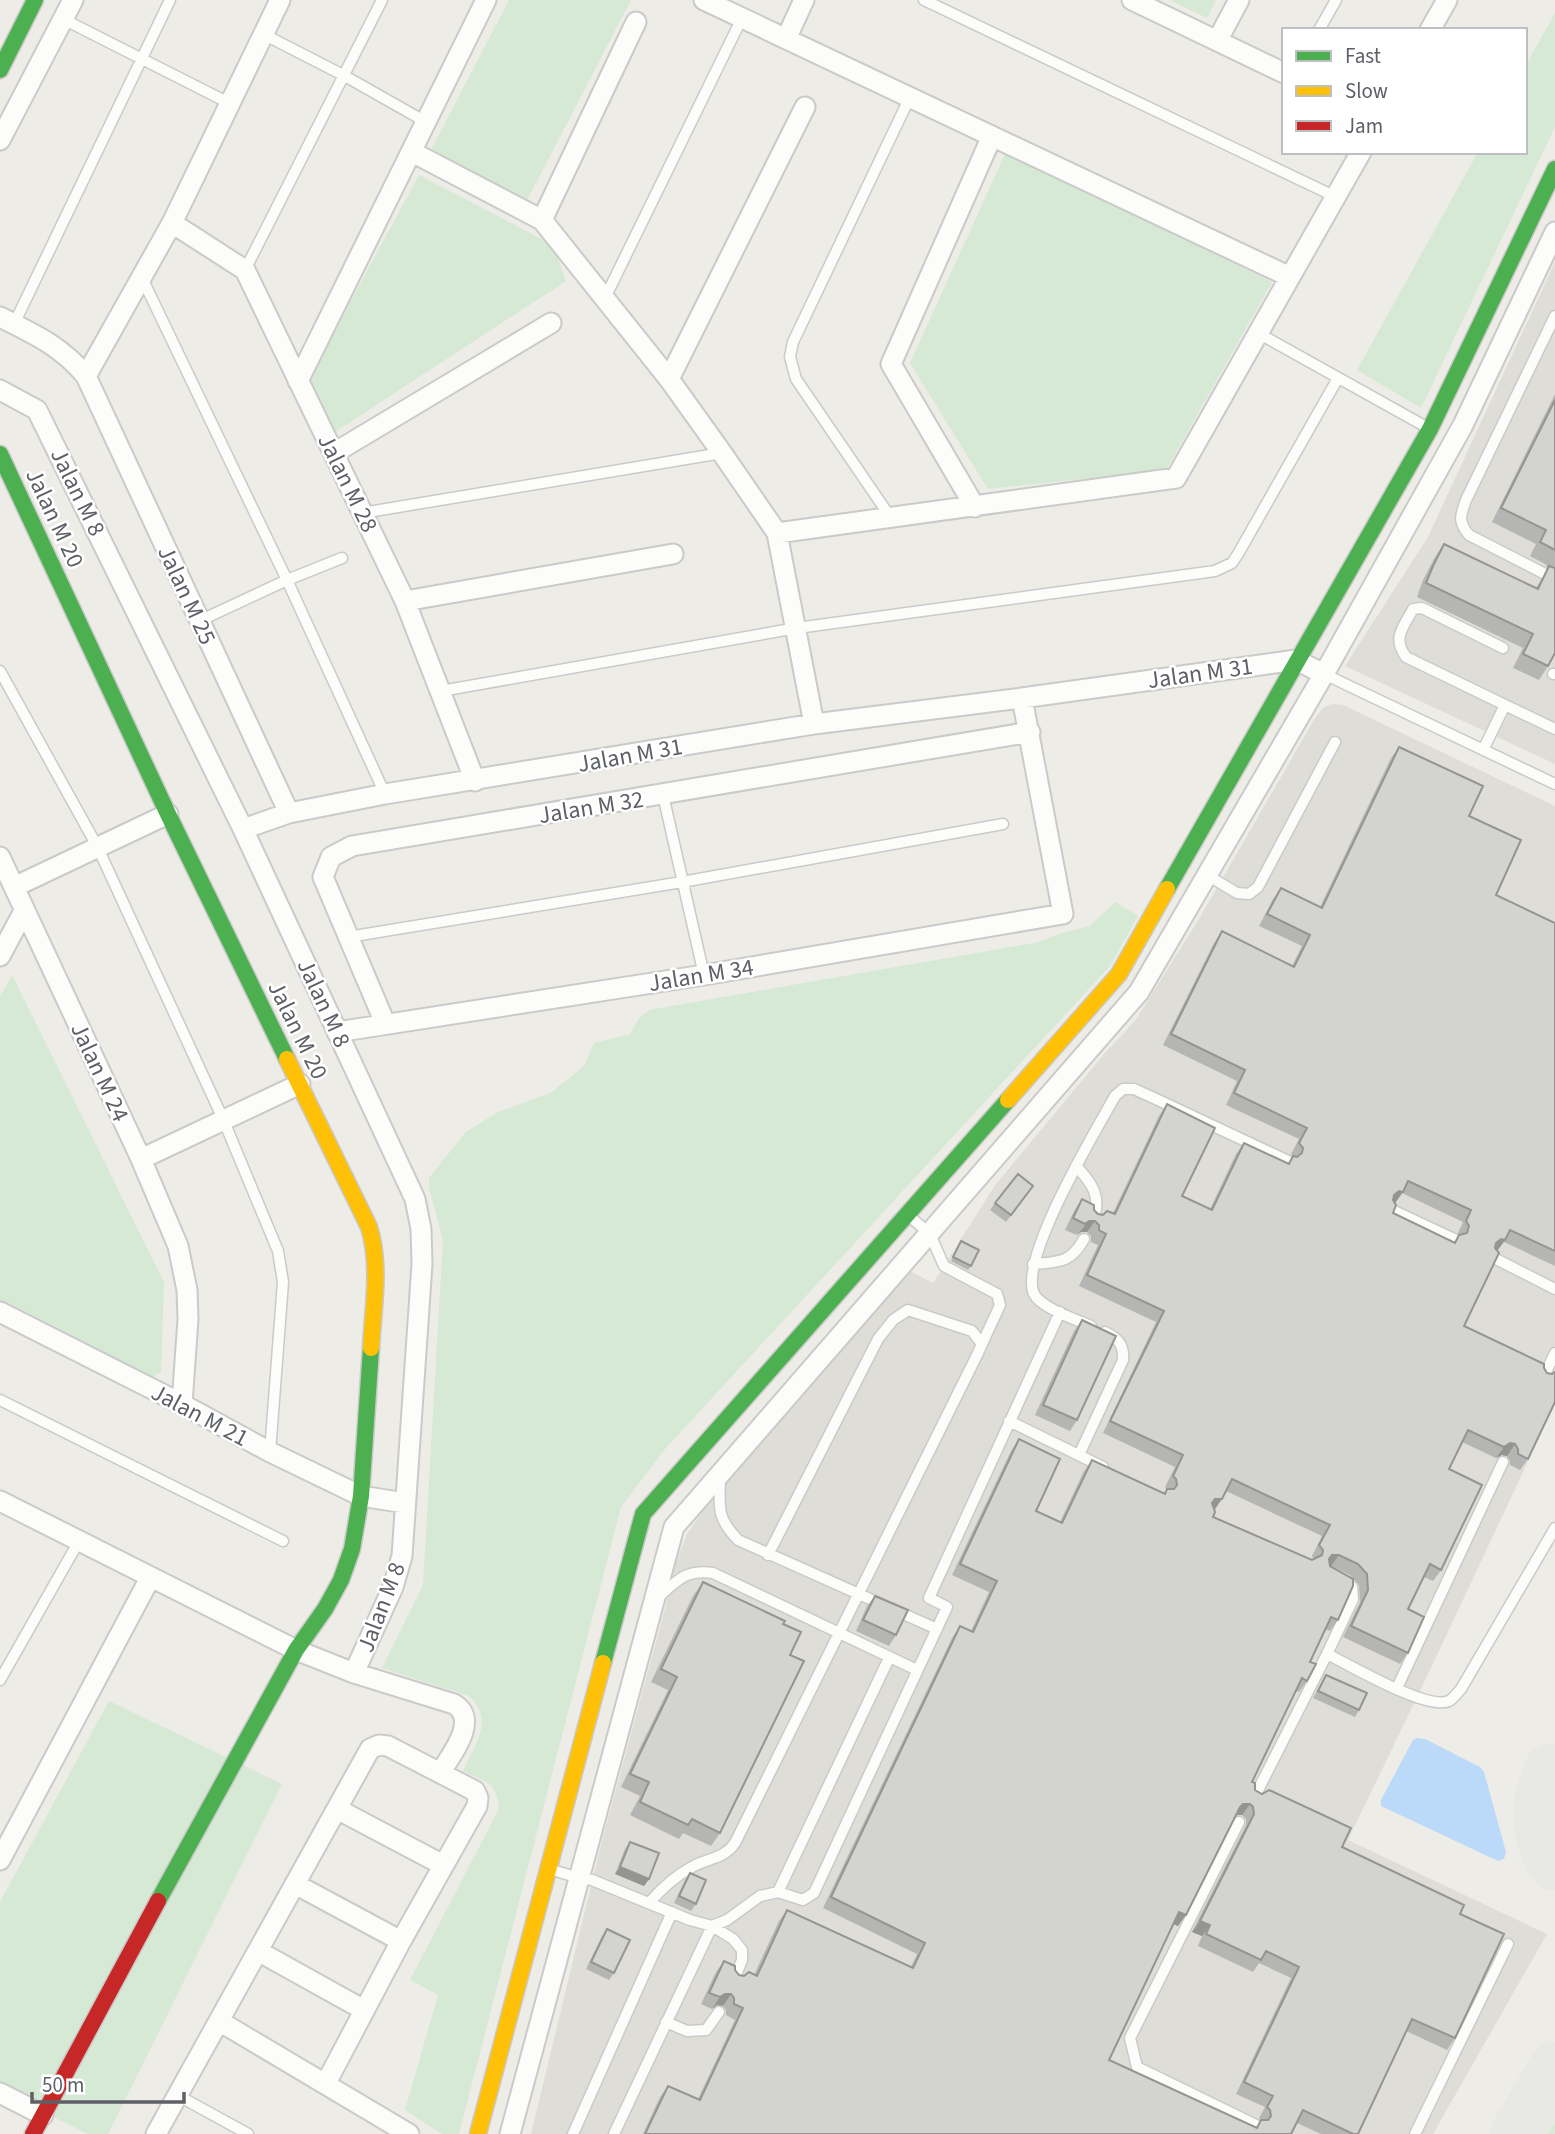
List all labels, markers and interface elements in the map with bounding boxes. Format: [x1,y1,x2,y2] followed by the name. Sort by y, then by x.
[1282,28,1527,154] legend
[1345,41,1381,71] text: Fast
[1345,76,1388,106] text: Slow
[1345,111,1383,141] text: Jam
[309,428,386,538] street label: Jalan M 28
[41,442,114,542] street label: Jalan M 8
[16,463,93,574] street label: Jalan M 20
[148,540,225,651] street label: Jalan M 25
[1145,649,1255,698] street label: Jalan M 31
[575,729,685,782] street label: Jalan M 31
[536,782,646,833] street label: Jalan M 32
[646,950,756,1001] street label: Jalan M 34
[288,953,359,1053] street label: Jalan M 8
[259,975,336,1085] street label: Jalan M 20
[61,1017,138,1128] street label: Jalan M 24
[145,1375,255,1456] street label: Jalan M 21
[348,1557,415,1657] street label: Jalan M 8
[32,2060,184,2104] scale bar
[42,2070,84,2100] text: 50 m

